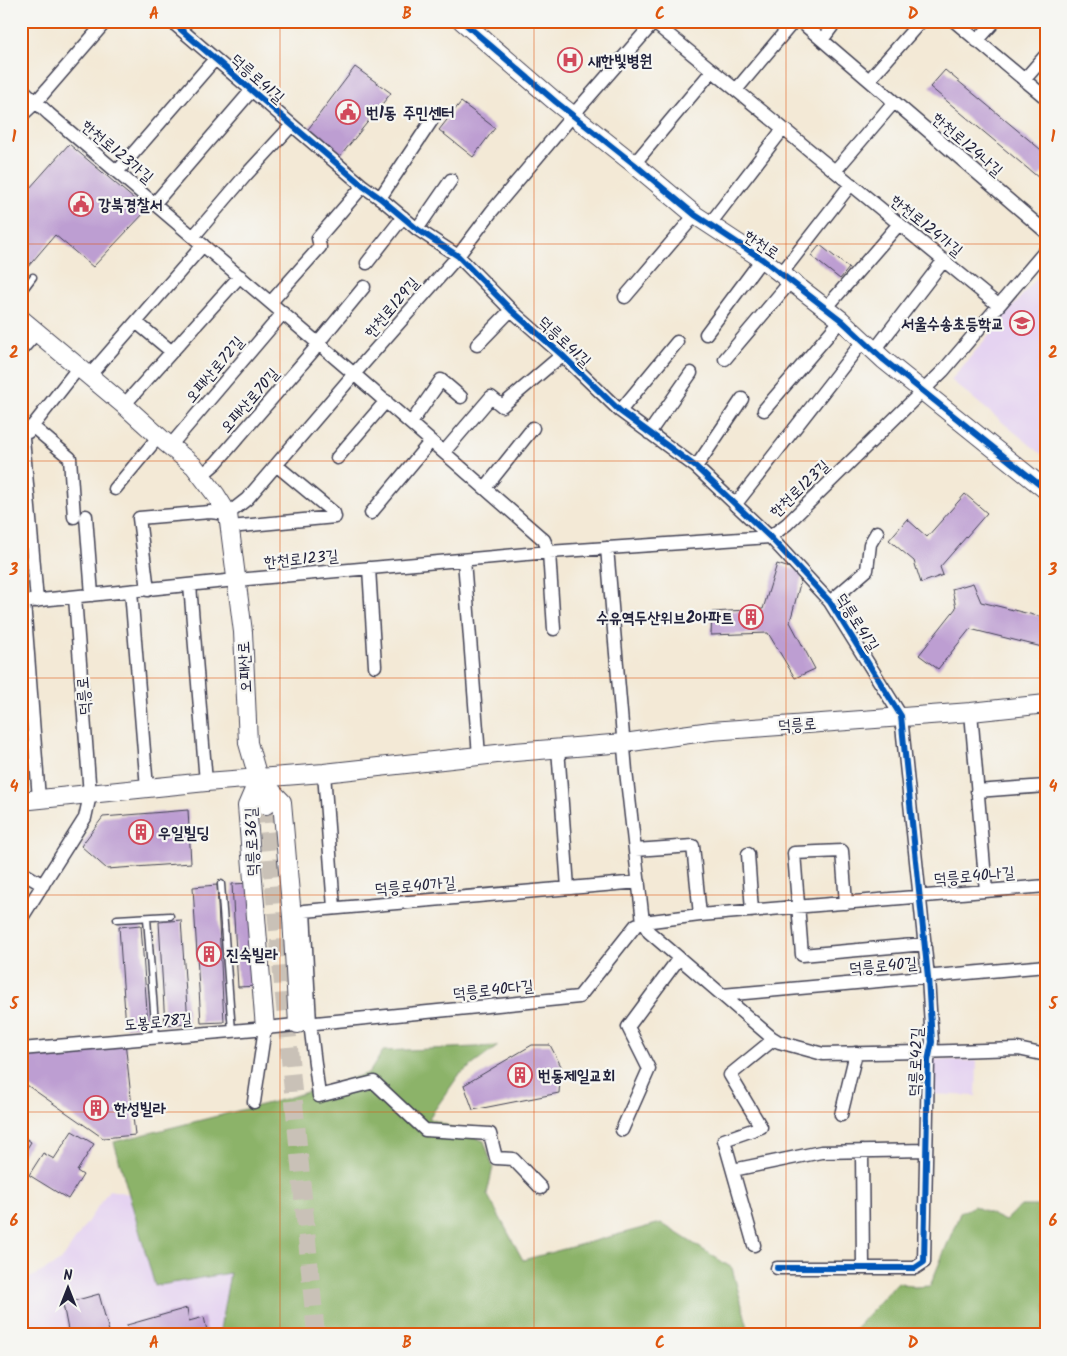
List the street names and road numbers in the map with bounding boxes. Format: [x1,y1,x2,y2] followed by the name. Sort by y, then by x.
[224,48,290,110] street label: 덕릉로41길
[926,107,1008,183] street label: 한천로124나길
[75,114,159,190] street label: 한천로123가길
[884,189,968,263] street label: 한천로124가길
[738,224,784,266] street label: 한천로
[359,272,426,344] street label: 한천로129길
[532,311,596,374] street label: 덕릉로41길
[180,331,251,409] street label: 오패산로72길
[215,363,286,439] street label: 오패산로70길
[764,454,836,524] street label: 한천로123길
[263,544,340,575] street label: 한천로123길
[828,589,885,657] street label: 덕릉로41길
[232,641,259,693] street label: 오패산로
[70,676,99,716] street label: 덕릉로
[777,712,817,739] street label: 덕릉로
[239,807,266,877] street label: 덕릉로36길
[933,860,1016,892] street label: 덕릉로40나길
[374,870,457,902] street label: 덕릉로40가길
[848,951,918,982] street label: 덕릉로40길
[451,974,535,1007] street label: 덕릉로40다길
[123,1007,193,1038] street label: 도봉로78길
[903,1027,930,1097] street label: 덕릉로42길

